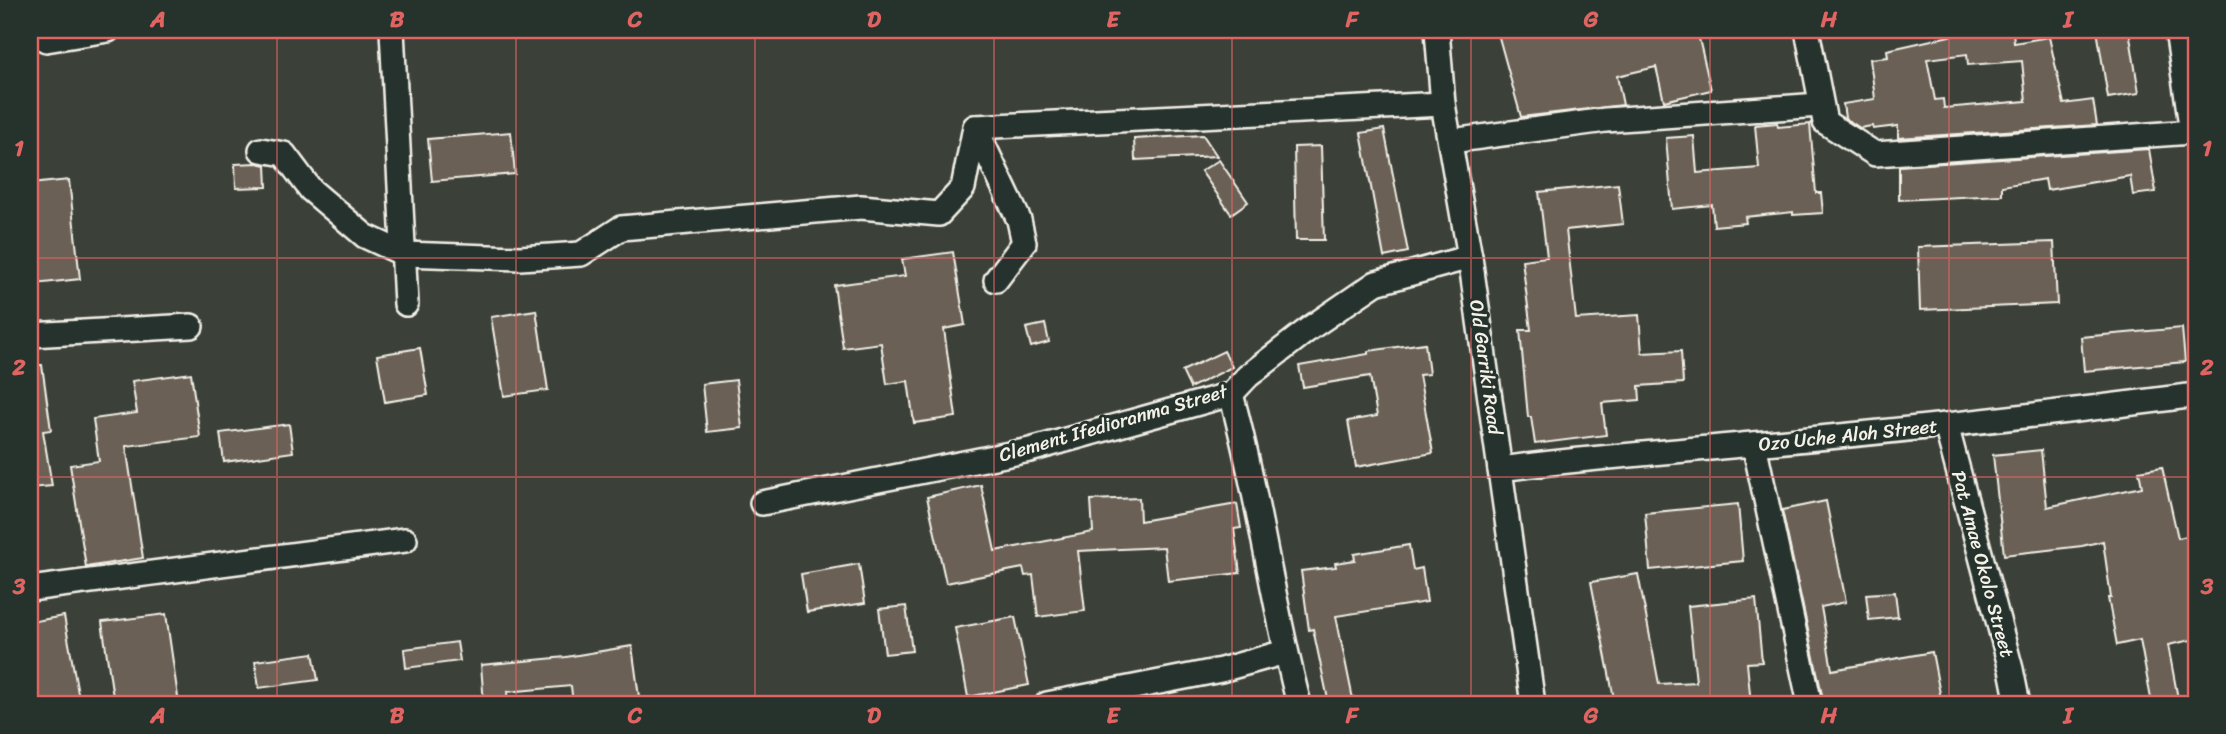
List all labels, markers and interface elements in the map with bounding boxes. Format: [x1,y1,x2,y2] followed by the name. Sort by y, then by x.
[149,0,166,40] text: A
[390,0,405,40] text: B
[627,0,643,40] text: C
[867,0,882,40] text: D
[1107,0,1122,40] text: E
[1345,0,1360,40] text: F
[1583,0,1599,40] text: G
[1820,0,1838,40] text: H
[2062,0,2074,40] text: I
[14,128,24,169] text: 1
[2202,128,2212,169] text: 1
[1460,297,1512,439] street label: Old Garriki Road
[11,347,26,388] text: 2
[2199,347,2214,388] text: 2
[995,374,1232,471] street label: Clement Ifedioranma Street
[1757,409,1939,461] street label: Ozo Uche Aloh Street
[1942,467,2024,661] street label: Pat Amae Okolo Street
[12,566,26,607] text: 3
[2200,566,2214,607] text: 3
[149,695,166,734] text: A
[390,695,405,734] text: B
[627,695,643,734] text: C
[867,695,882,734] text: D
[1107,695,1122,734] text: E
[1345,695,1360,734] text: F
[1583,695,1599,734] text: G
[1820,695,1838,734] text: H
[2062,695,2074,734] text: I

